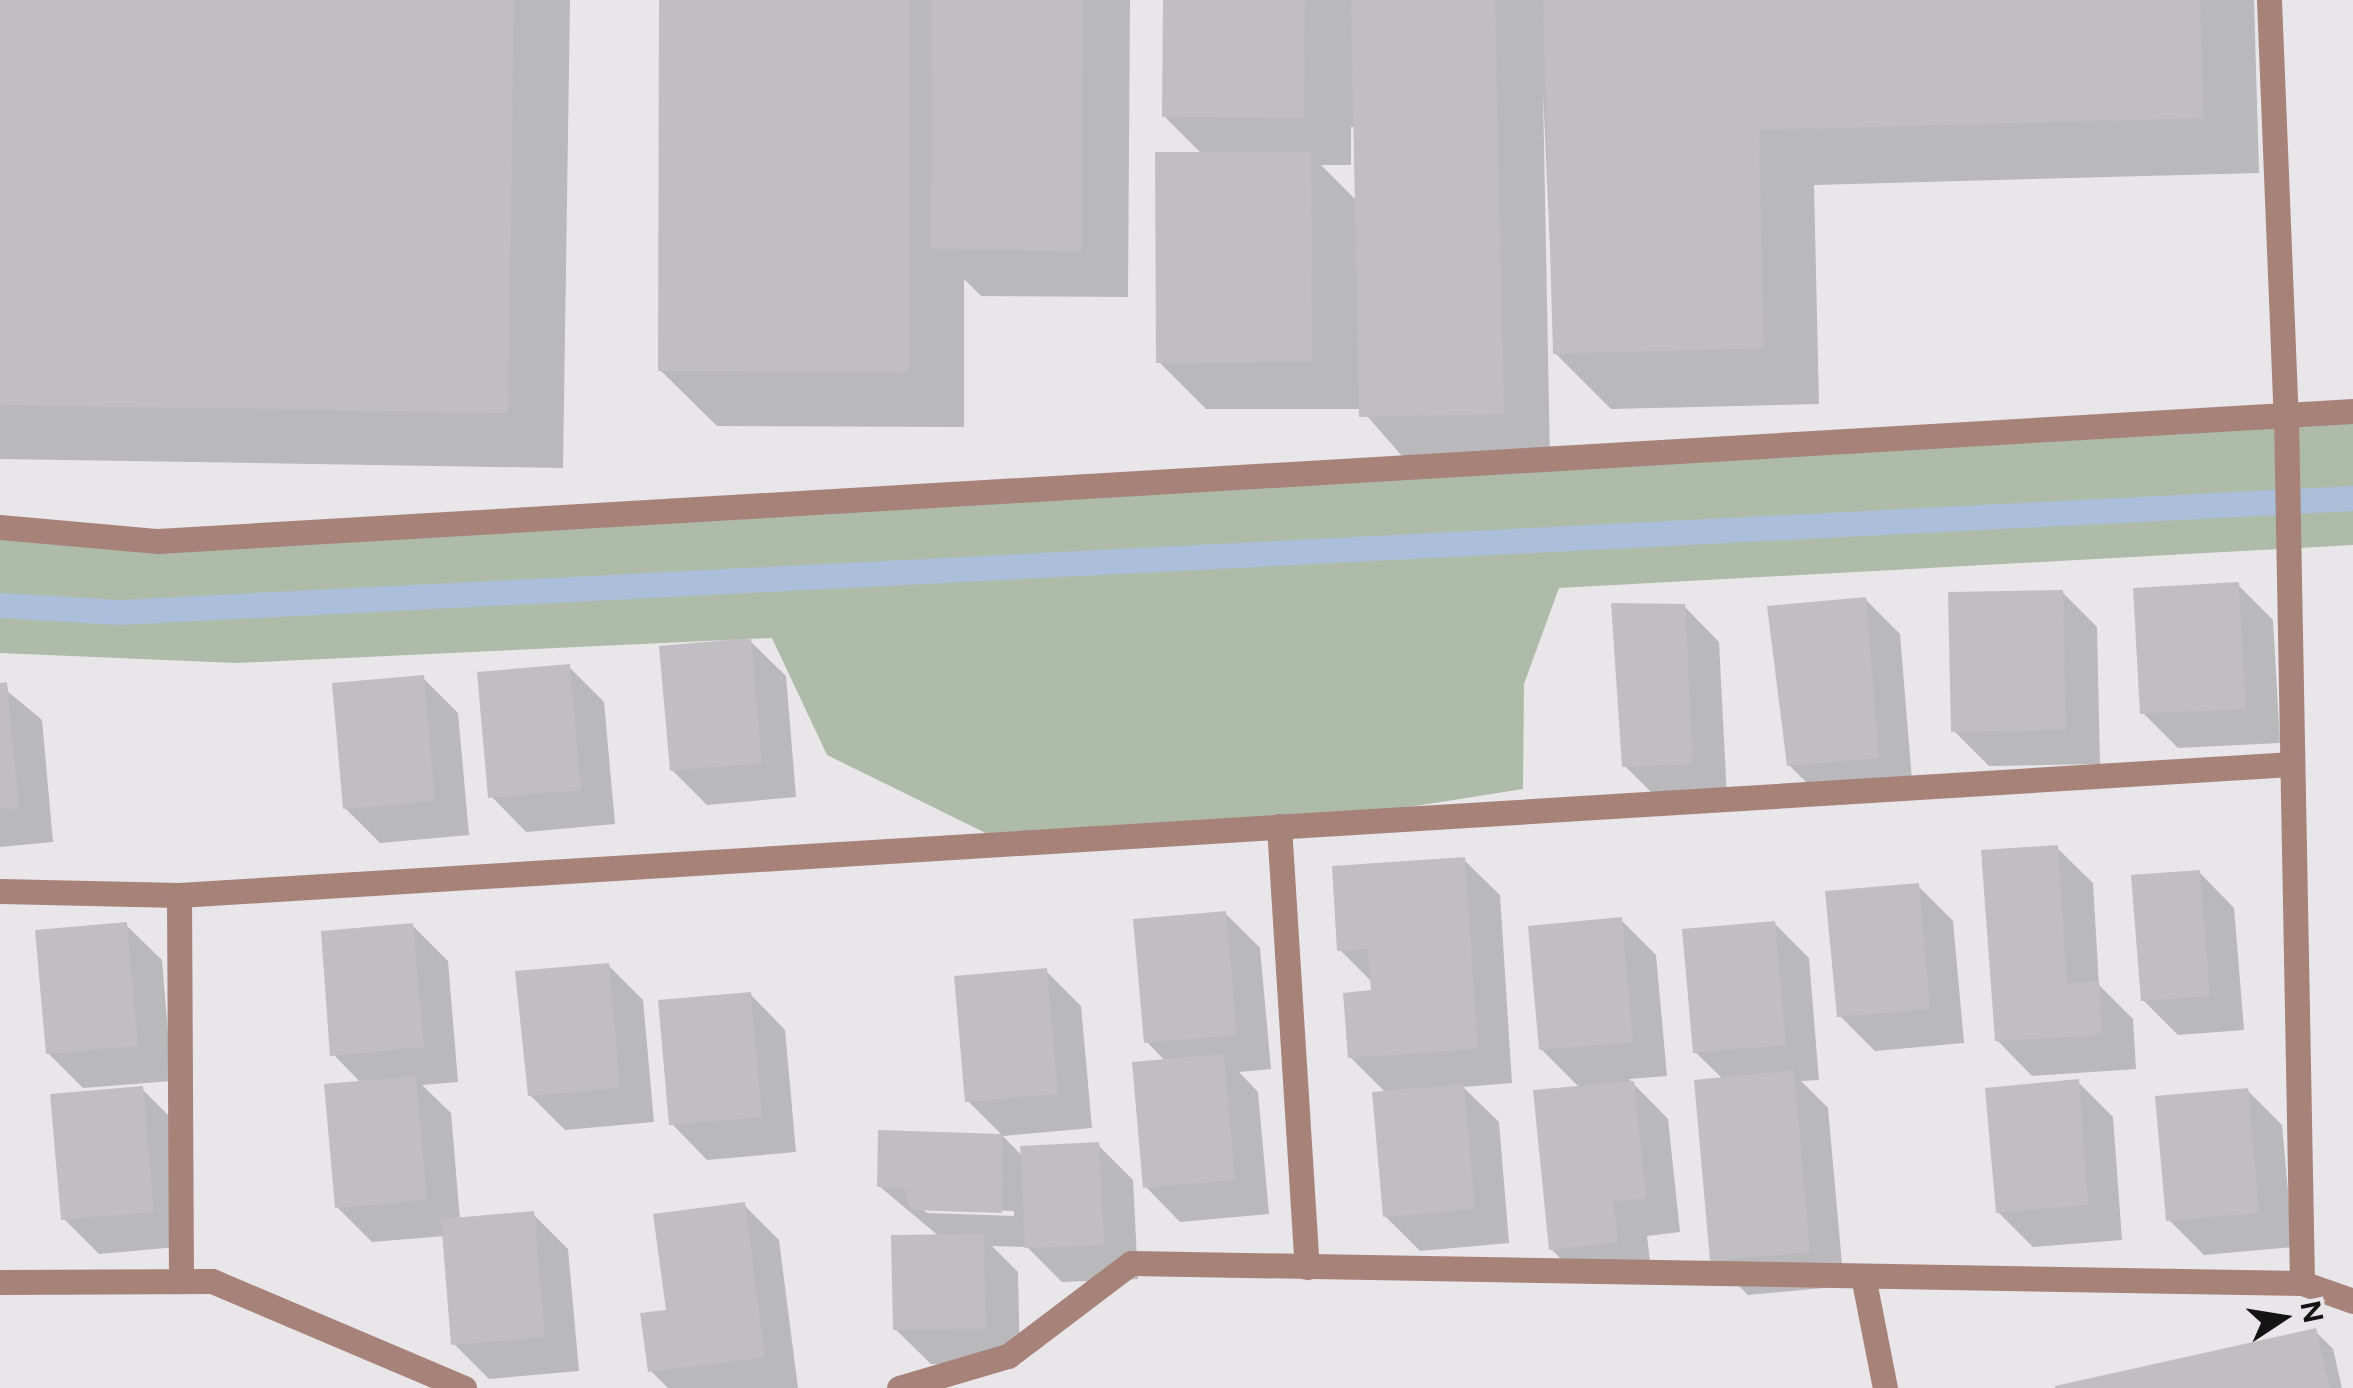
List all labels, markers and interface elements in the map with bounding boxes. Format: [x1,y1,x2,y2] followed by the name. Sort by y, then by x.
[2233,1268,2333,1368] north arrow
[2293,1298,2331,1326] text: N

